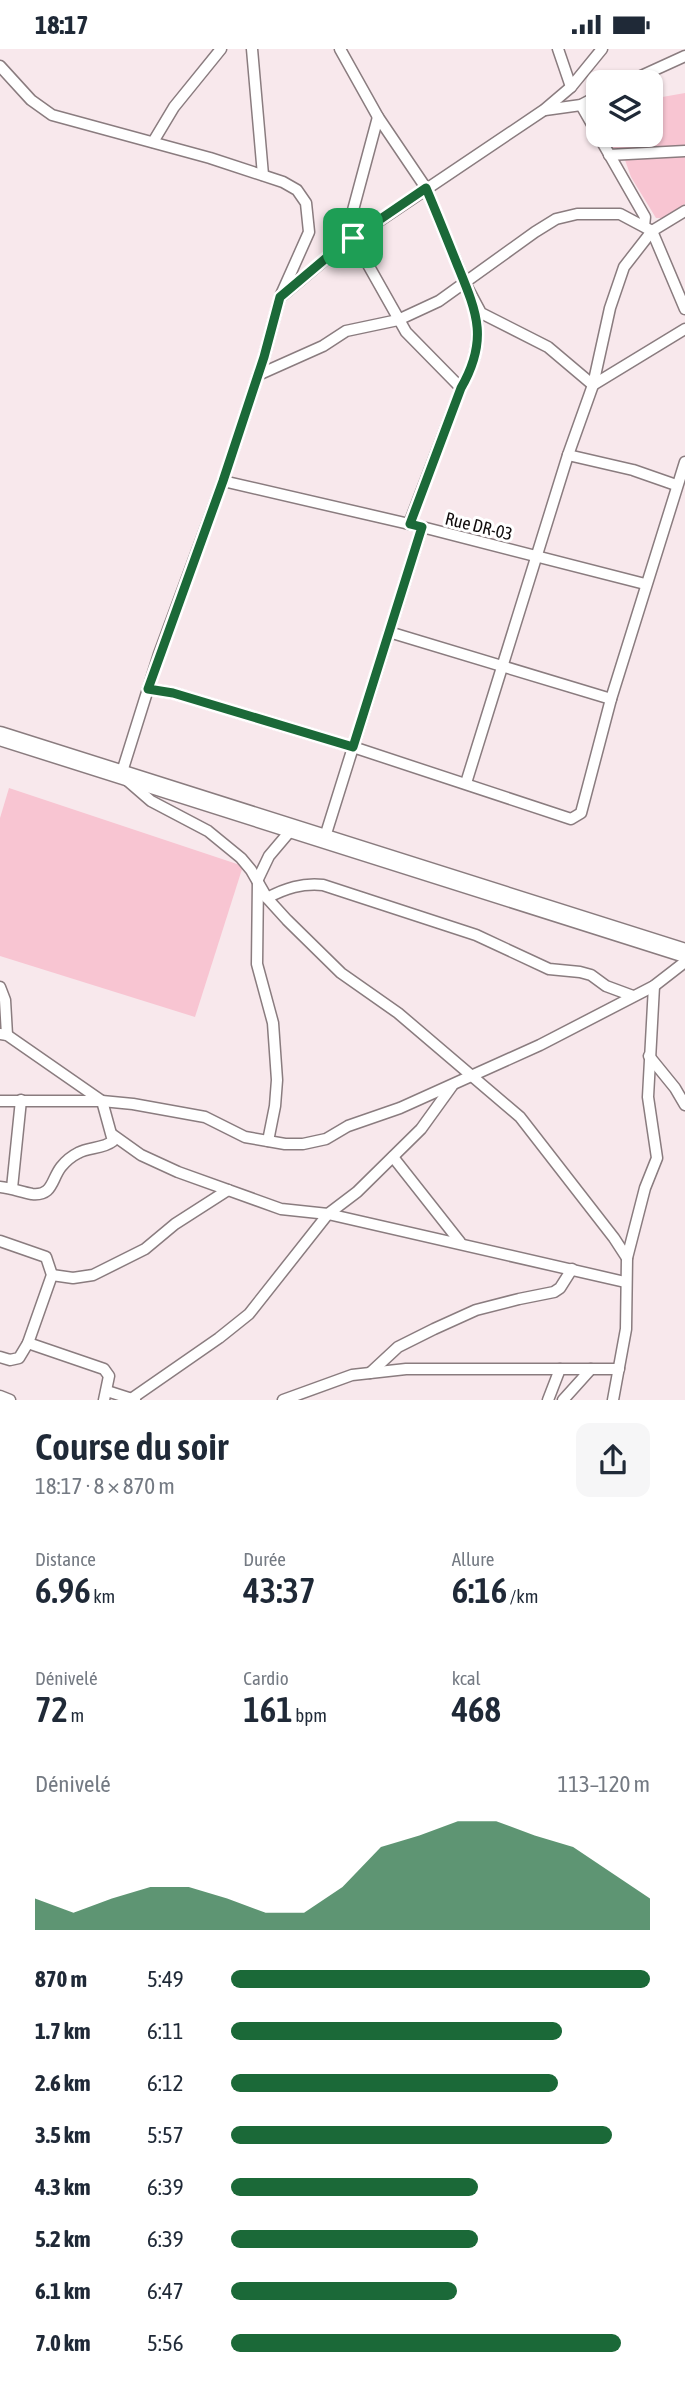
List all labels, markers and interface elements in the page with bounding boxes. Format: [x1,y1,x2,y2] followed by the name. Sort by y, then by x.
[35,10,89,40] text: 18:17
[586,70,663,147] map controls
[586,70,663,147] button: layers
[323,208,383,268] pin
[334,219,372,257] icon: arrive
[443,507,515,545] street label: Rue DR-03
[576,1423,650,1497] button: share
[35,1425,228,1468] text: Course du soir
[35,1473,175,1499] text: 18:17 · 8 × 870 m
[35,1548,96,1570] text: Distance
[243,1548,286,1570] text: Durée
[452,1548,494,1570] text: Allure
[35,1570,91,1610] text: 6.96
[243,1570,315,1610] text: 43:37
[452,1570,507,1610] text: 6:16
[91,1585,115,1607] text: km
[507,1585,538,1607] text: /km
[35,1667,98,1689] text: Dénivelé
[243,1667,289,1689] text: Cardio
[452,1667,481,1689] text: kcal
[35,1689,68,1729] text: 72
[243,1689,293,1729] text: 161
[452,1689,501,1729] text: 468
[68,1704,84,1726] text: m
[293,1704,327,1726] text: bpm
[35,1771,111,1797] text: Dénivelé
[557,1771,650,1797] text: 113–120 m
[35,1966,87,1992] text: 870 m
[147,1966,184,1992] text: 5:49
[35,2018,91,2044] text: 1.7 km
[147,2018,184,2044] text: 6:11
[35,2070,91,2096] text: 2.6 km
[147,2070,184,2096] text: 6:12
[35,2122,91,2148] text: 3.5 km
[147,2122,184,2148] text: 5:57
[35,2174,91,2200] text: 4.3 km
[147,2174,184,2200] text: 6:39
[35,2226,91,2252] text: 5.2 km
[147,2226,184,2252] text: 6:39
[35,2278,91,2304] text: 6.1 km
[147,2278,184,2304] text: 6:47
[35,2330,91,2356] text: 7.0 km
[147,2330,184,2356] text: 5:56

